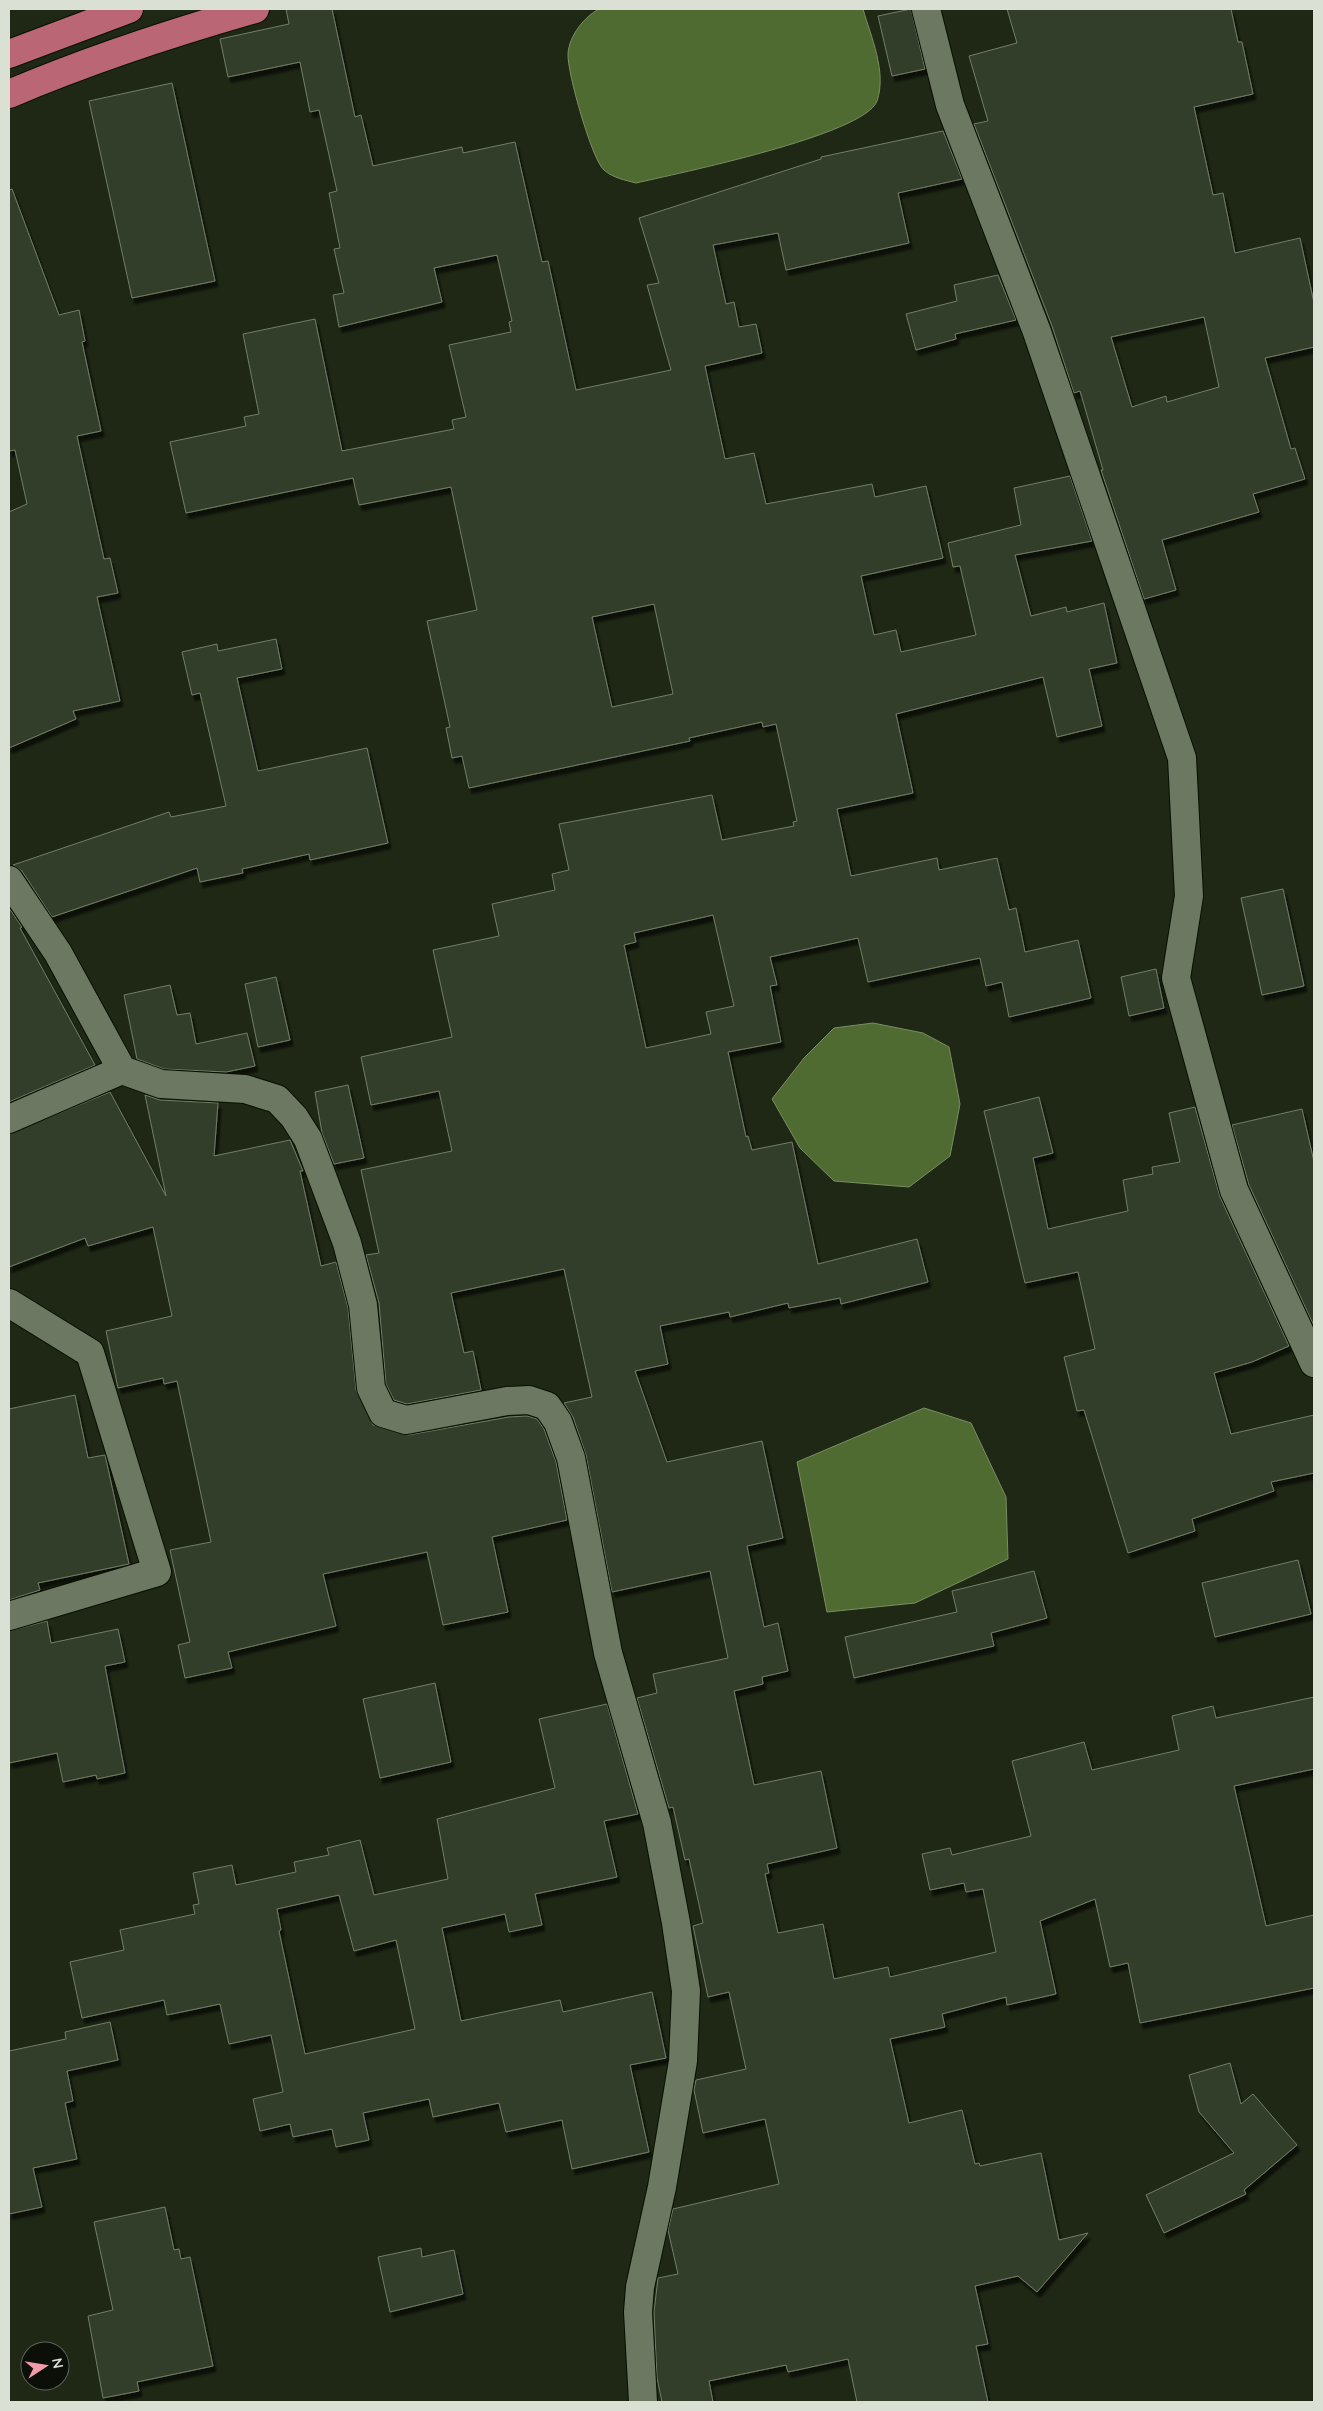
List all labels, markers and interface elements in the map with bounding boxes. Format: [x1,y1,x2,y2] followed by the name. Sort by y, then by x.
[20,2341,70,2391] north arrow
[48,2356,68,2370] text: N

